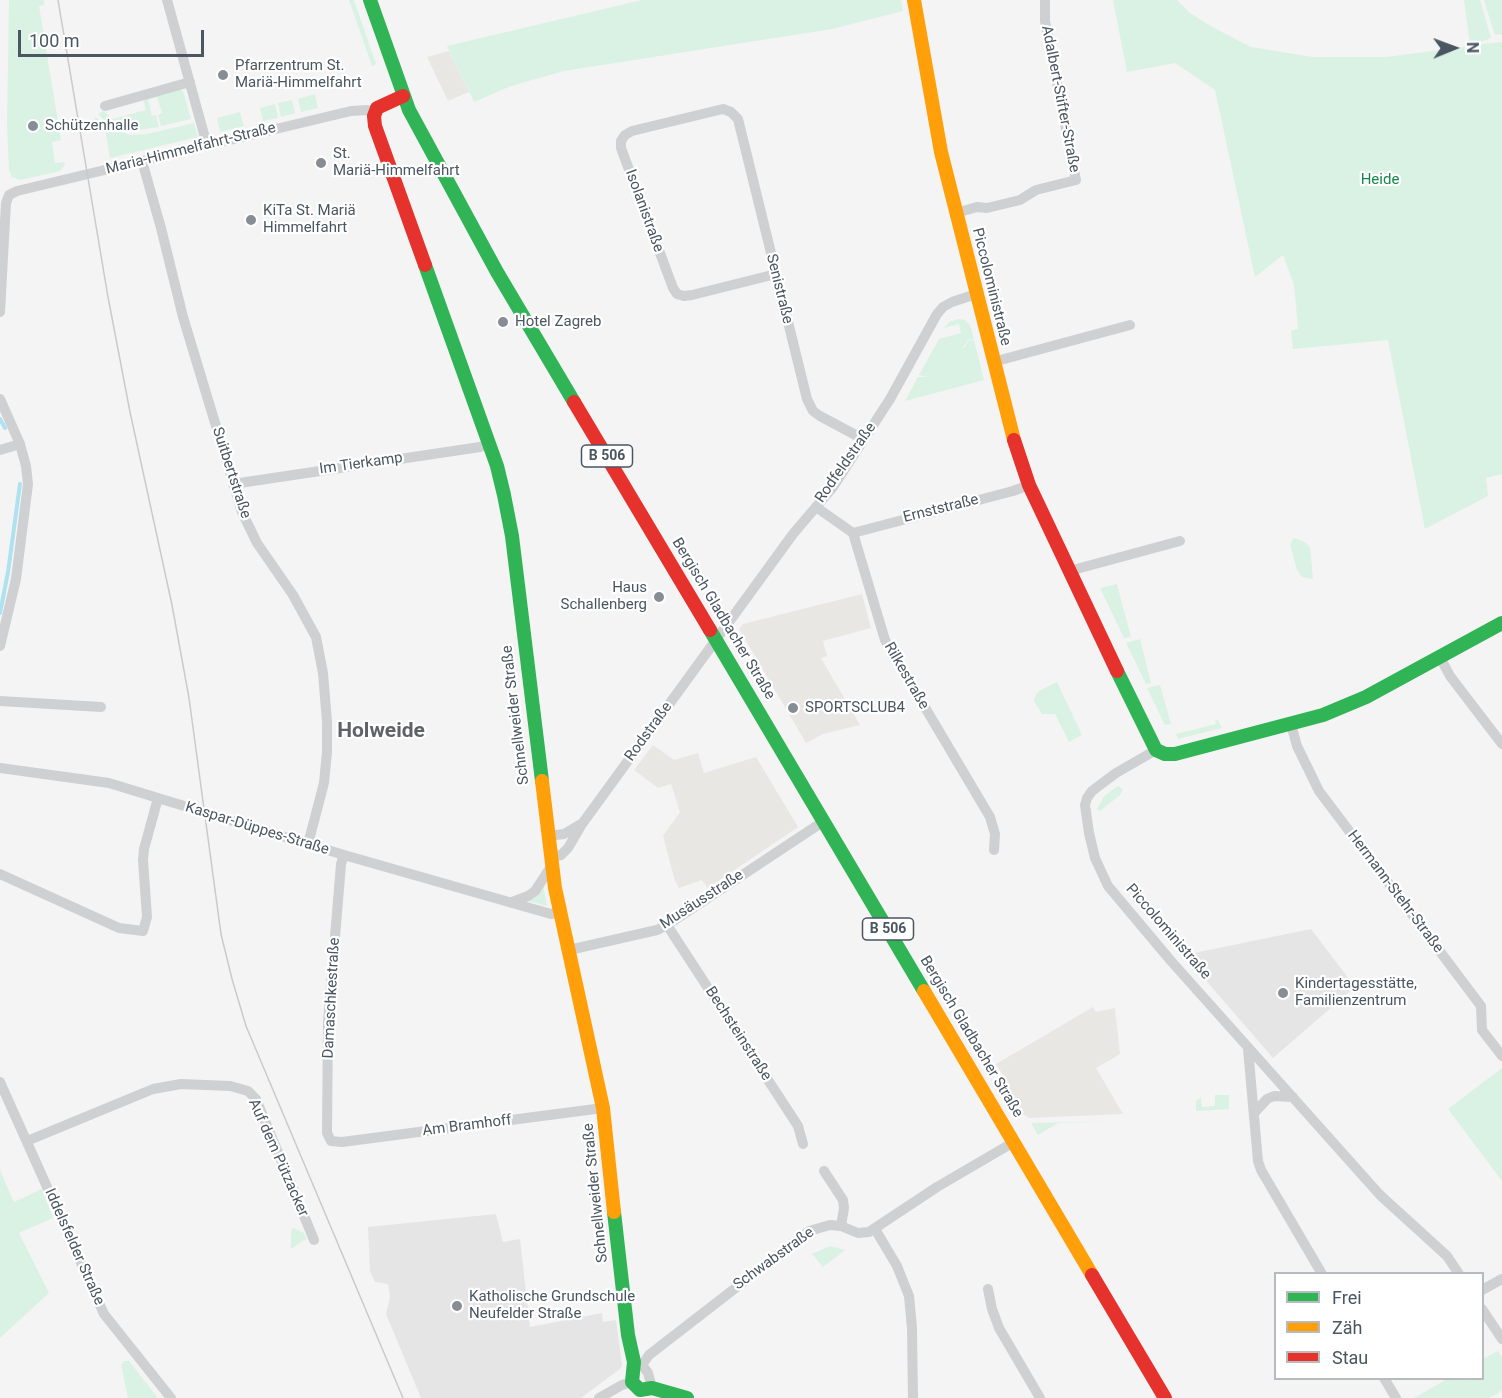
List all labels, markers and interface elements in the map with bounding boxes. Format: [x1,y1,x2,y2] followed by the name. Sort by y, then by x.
[21,18,207,56] scale bar
[1424,18,1484,78] north arrow
[1037,24,1083,174] street label: Adalbert-Stifter-Straße
[29,30,80,51] text: 100 m
[1463,42,1482,53] text: N
[235,57,362,92] place label: Pfarrzentrum St. Mariä-Himmelfahrt
[216,68,230,82] marker: Pfarrzentrum St. Mariä-Himmelfahrt
[45,117,138,135] place label: Schützenhalle
[26,119,40,133] marker: Schützenhalle
[104,119,278,179] street label: Maria-Himmelfahrt-Straße
[333,145,460,180] place label: St. Mariä-Himmelfahrt
[314,156,328,170] marker: St. Mariä-Himmelfahrt
[621,167,667,255] street label: Isolanistraße
[1361,171,1399,189] park label: Heide
[263,202,356,237] place label: KiTa St. Mariä Himmelfahrt
[244,213,258,227] marker: KiTa St. Mariä Himmelfahrt
[968,226,1014,348] street label: Piccoloministraße
[762,252,796,326] street label: Senistraße
[515,313,601,331] place label: Hotel Zagreb
[496,315,510,329] marker: Hotel Zagreb
[812,419,880,507] street label: Rodfeldstraße
[208,425,254,521] street label: Suitbertstraße
[582,445,632,467] road number: B 506
[318,449,404,479] street label: Im Tierkamp
[901,491,981,527] street label: Ernststraße
[668,535,778,703] street label: Bergisch Gladbacher Straße
[561,579,647,614] place label: Haus Schallenberg
[652,590,666,604] marker: Haus Schallenberg
[880,639,932,713] street label: Rilkestraße
[499,644,533,786] street label: Schnellweider Straße
[622,699,676,765] street label: Rodstraße
[805,699,905,717] place label: SPORTSCLUB4
[786,701,800,715] marker: SPORTSCLUB4
[337,719,425,745] district label: Holweide
[183,799,331,859] street label: Kaspar-Düppes-Straße
[1343,827,1447,957] street label: Hermann-Stehr-Straße
[657,866,747,934] street label: Musäusstraße
[1122,881,1214,983] street label: Piccoloministraße
[862,918,914,940] road number: B 506
[320,937,344,1059] street label: Damaschkestraße
[916,953,1026,1121] street label: Bergisch Gladbacher Straße
[1295,975,1417,1010] place label: Kindertagesstätte, Familienzentrum
[701,984,775,1084] street label: Bechsteinstraße
[1276,986,1290,1000] marker: Kindertagesstätte, Familienzentrum
[244,1096,312,1220] street label: Auf dem Pützacker
[422,1112,512,1140] street label: Am Bramhoff
[580,1122,612,1264] street label: Schnellweider Straße
[40,1186,108,1308] street label: Iddelsfelder Straße
[730,1224,818,1294] street label: Schwabstraße
[1274,1272,1484,1380] legend
[1332,1287,1362,1308] text: Frei
[469,1288,635,1323] place label: Katholische Grundschule Neufelder Straße
[450,1299,464,1313] marker: Katholische Grundschule Neufelder Straße
[1332,1317,1363,1338] text: Zäh
[1332,1347,1368,1368] text: Stau

